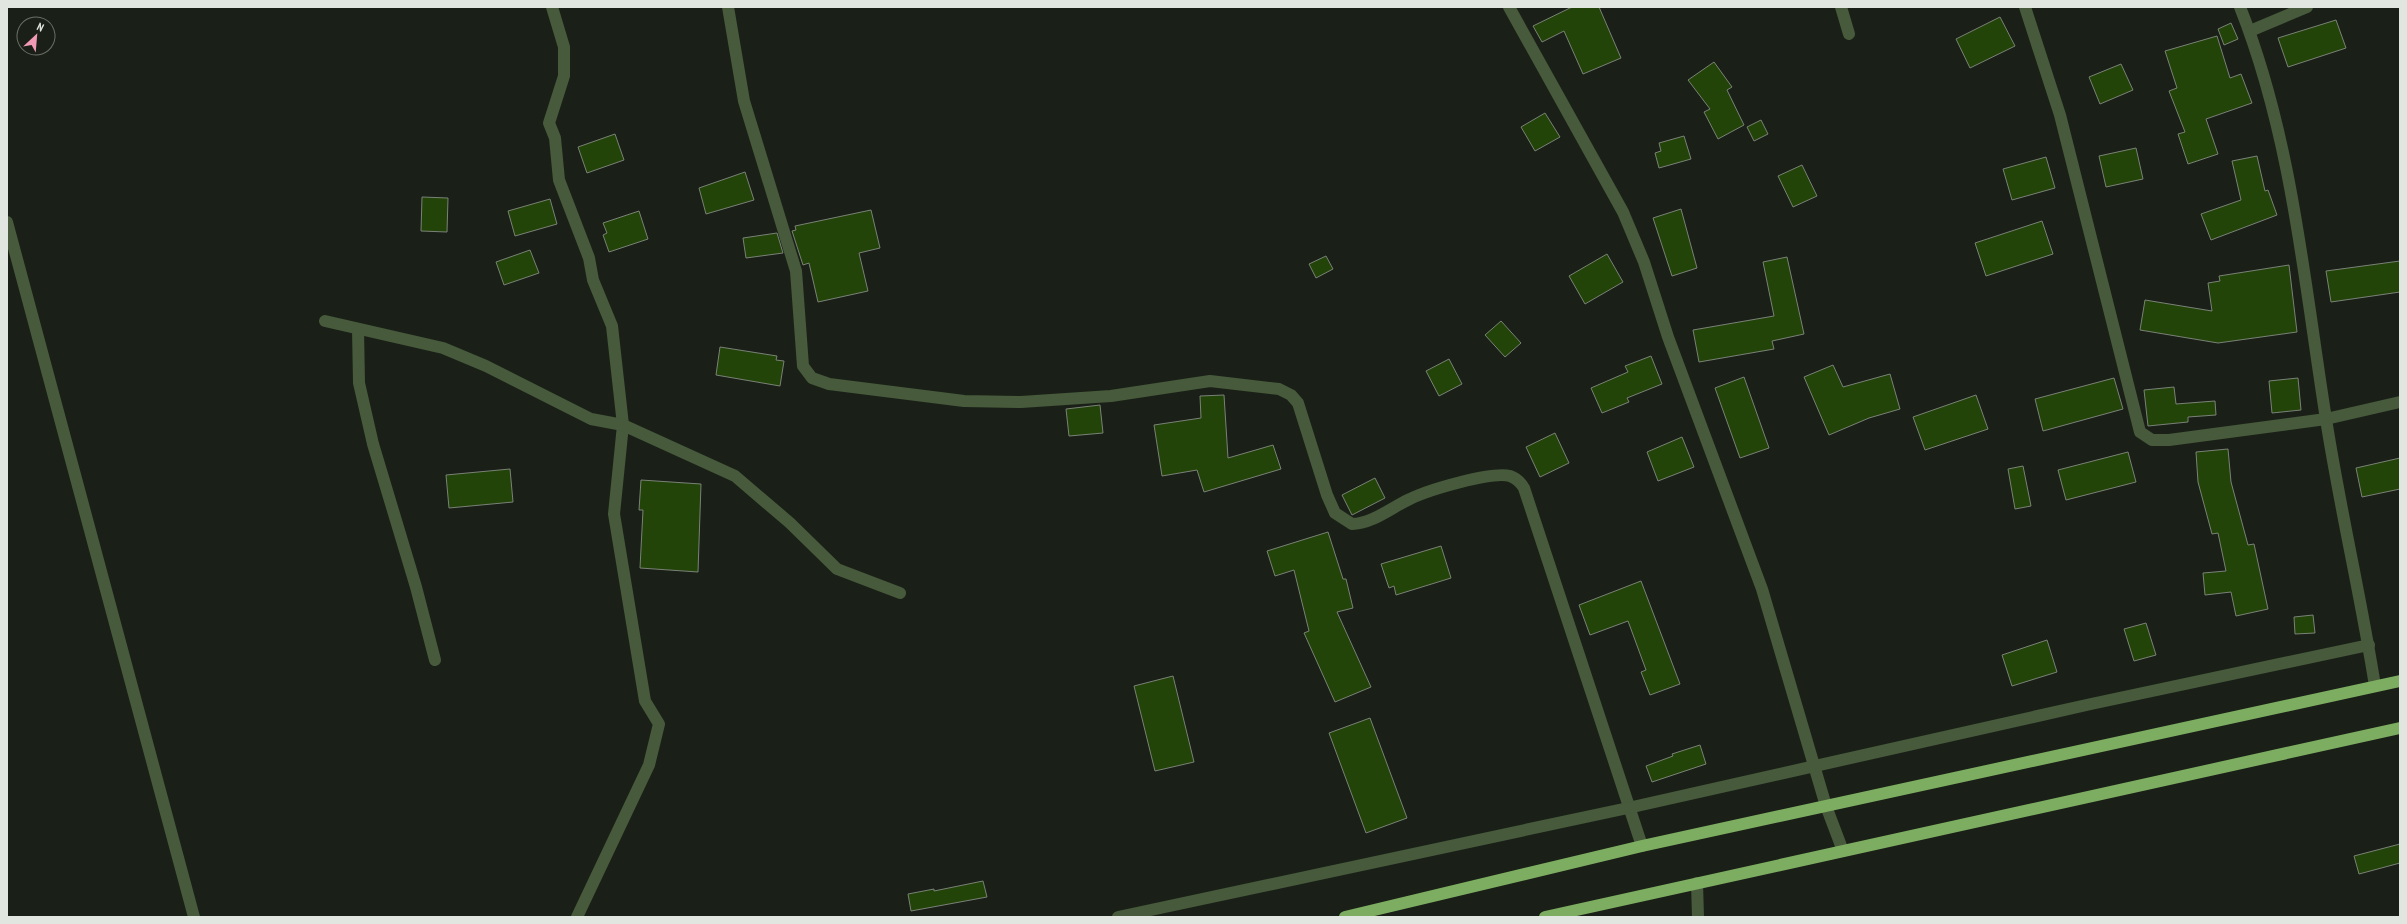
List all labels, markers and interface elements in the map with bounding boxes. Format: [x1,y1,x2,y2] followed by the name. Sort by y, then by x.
[16,16,56,56] north arrow
[35,19,46,35] text: N

